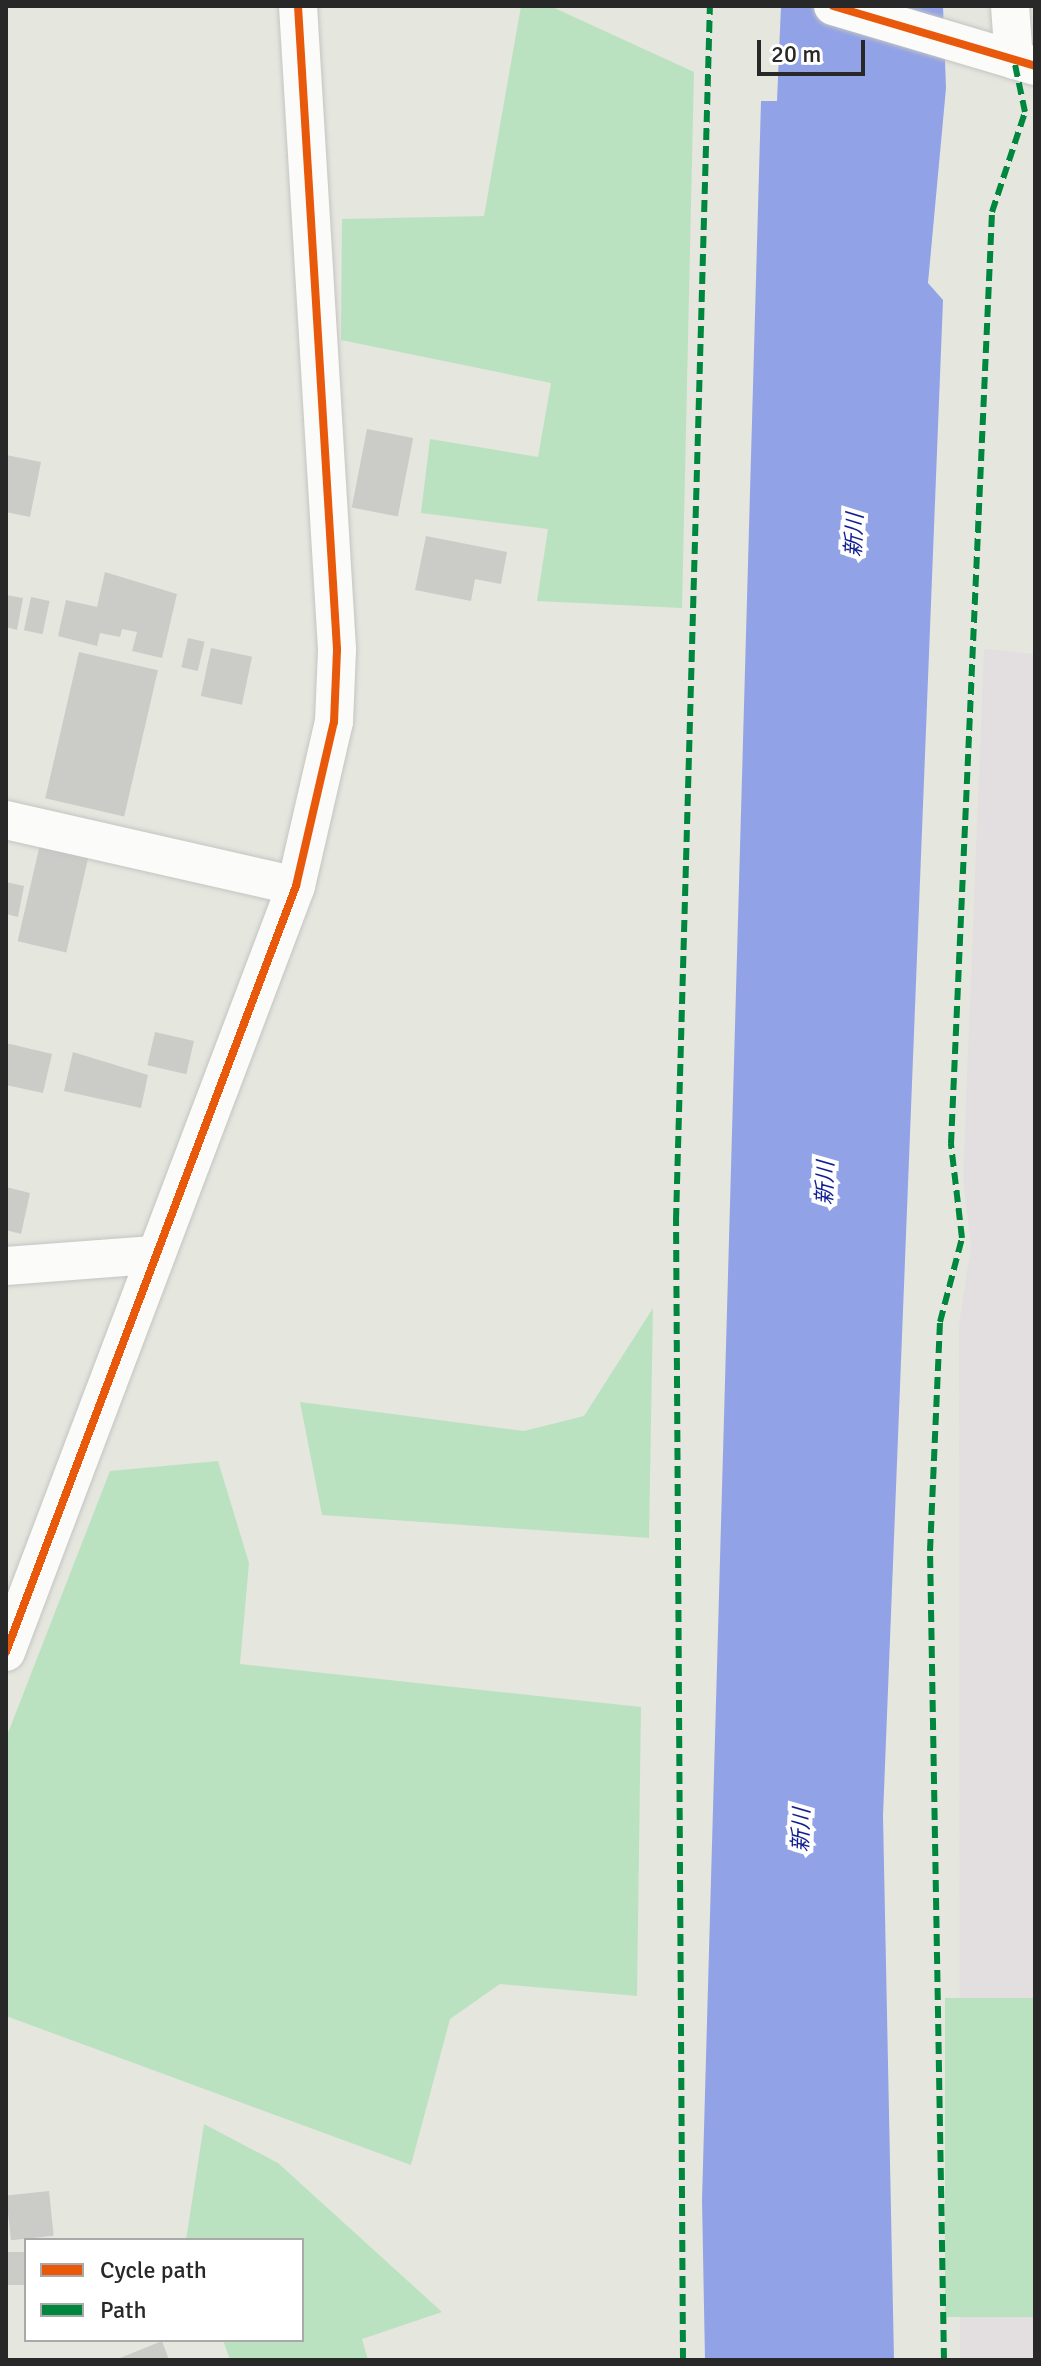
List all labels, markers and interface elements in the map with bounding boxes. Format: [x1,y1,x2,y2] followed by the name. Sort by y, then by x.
[761,24,869,74] scale bar
[771,39,821,69] text: 20 m
[840,512,868,558] water label: 新川
[811,1161,839,1205] water label: 新川
[787,1808,815,1852] water label: 新川
[24,2238,304,2342] legend
[100,2255,207,2285] text: Cycle path
[100,2295,146,2325] text: Path

